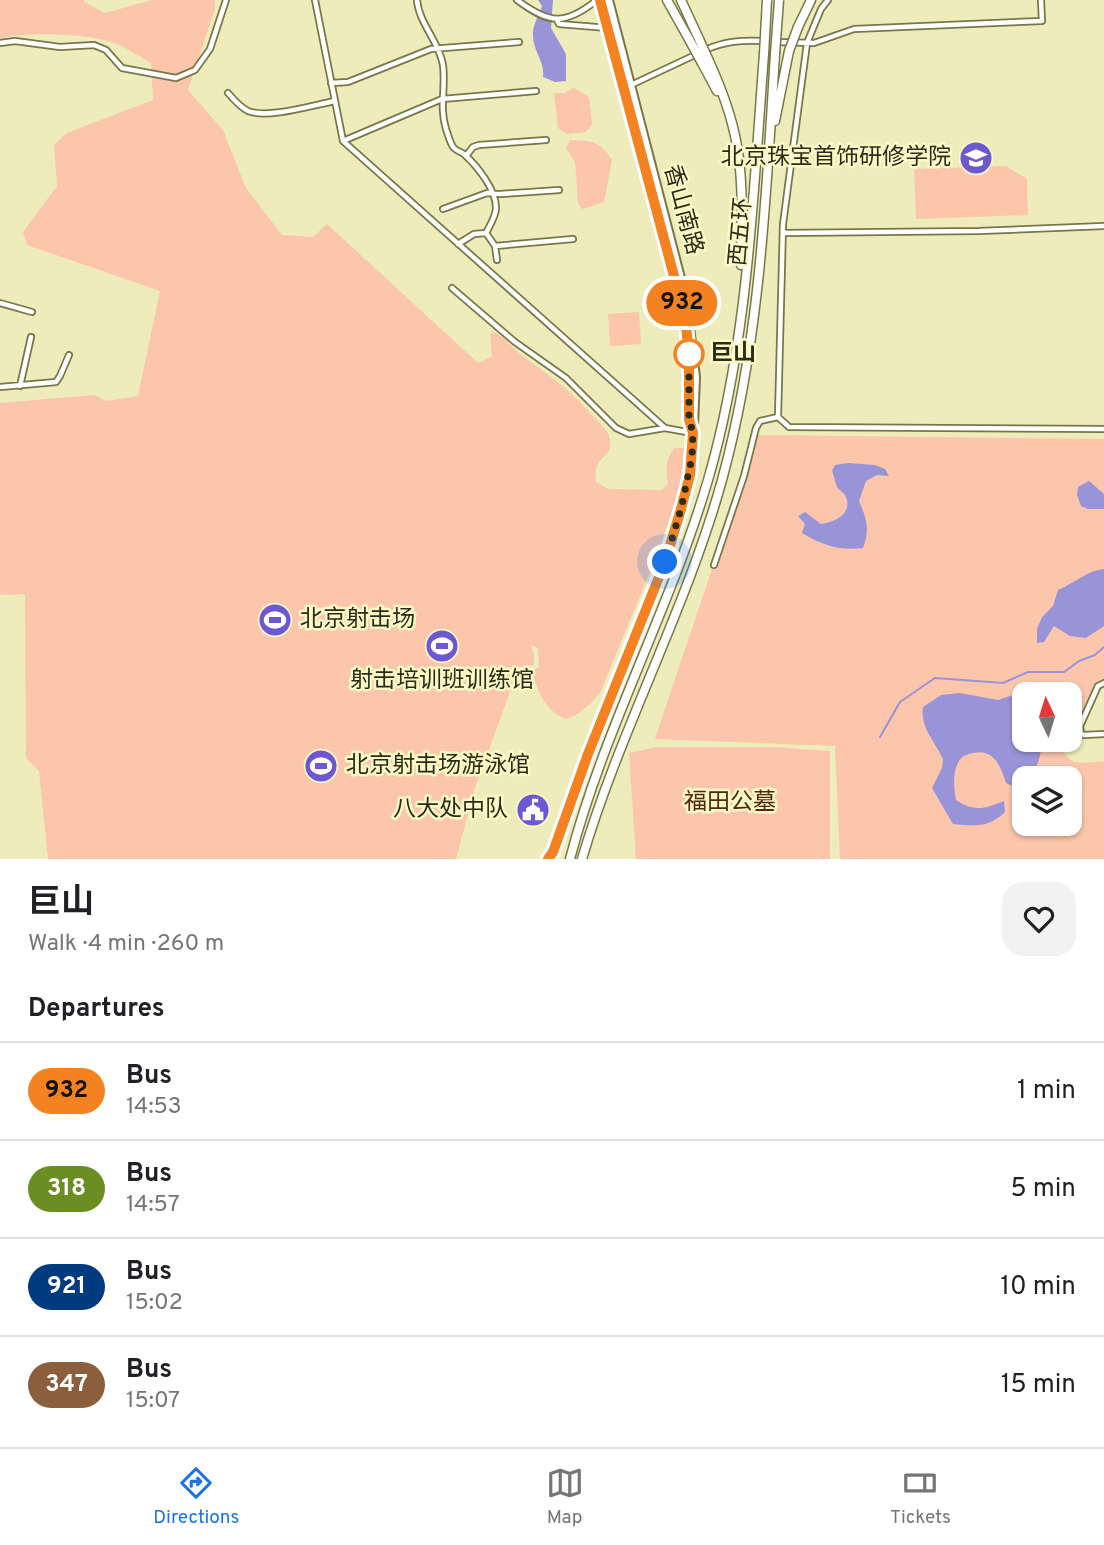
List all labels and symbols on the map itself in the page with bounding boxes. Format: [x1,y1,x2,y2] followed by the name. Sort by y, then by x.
[957,139,995,177] school or university icon: 北京珠宝首饰研修学院
[721,144,951,173] place label: 北京珠宝首饰研修学院
[656,162,708,258] street label: 香山南路
[725,196,759,268] street label: 西五环
[642,280,722,326] line badge: 932
[674,339,704,369] marker: 巨山
[710,340,756,369] place label: 巨山
[647,544,682,579] your location
[256,601,294,639] sports icon: 北京射击场
[300,606,415,635] place label: 北京射击场
[423,627,461,665] sports icon: 射击培训班训练馆
[350,667,534,696] place label: 射击培训班训练馆
[1012,682,1082,752] north arrow
[302,747,340,785] sports icon: 北京射击场游泳馆
[346,752,530,781] place label: 北京射击场游泳馆
[684,789,776,818] park label: 福田公墓
[514,791,552,829] public building icon: 八大处中队
[393,796,508,825] place label: 八大处中队

